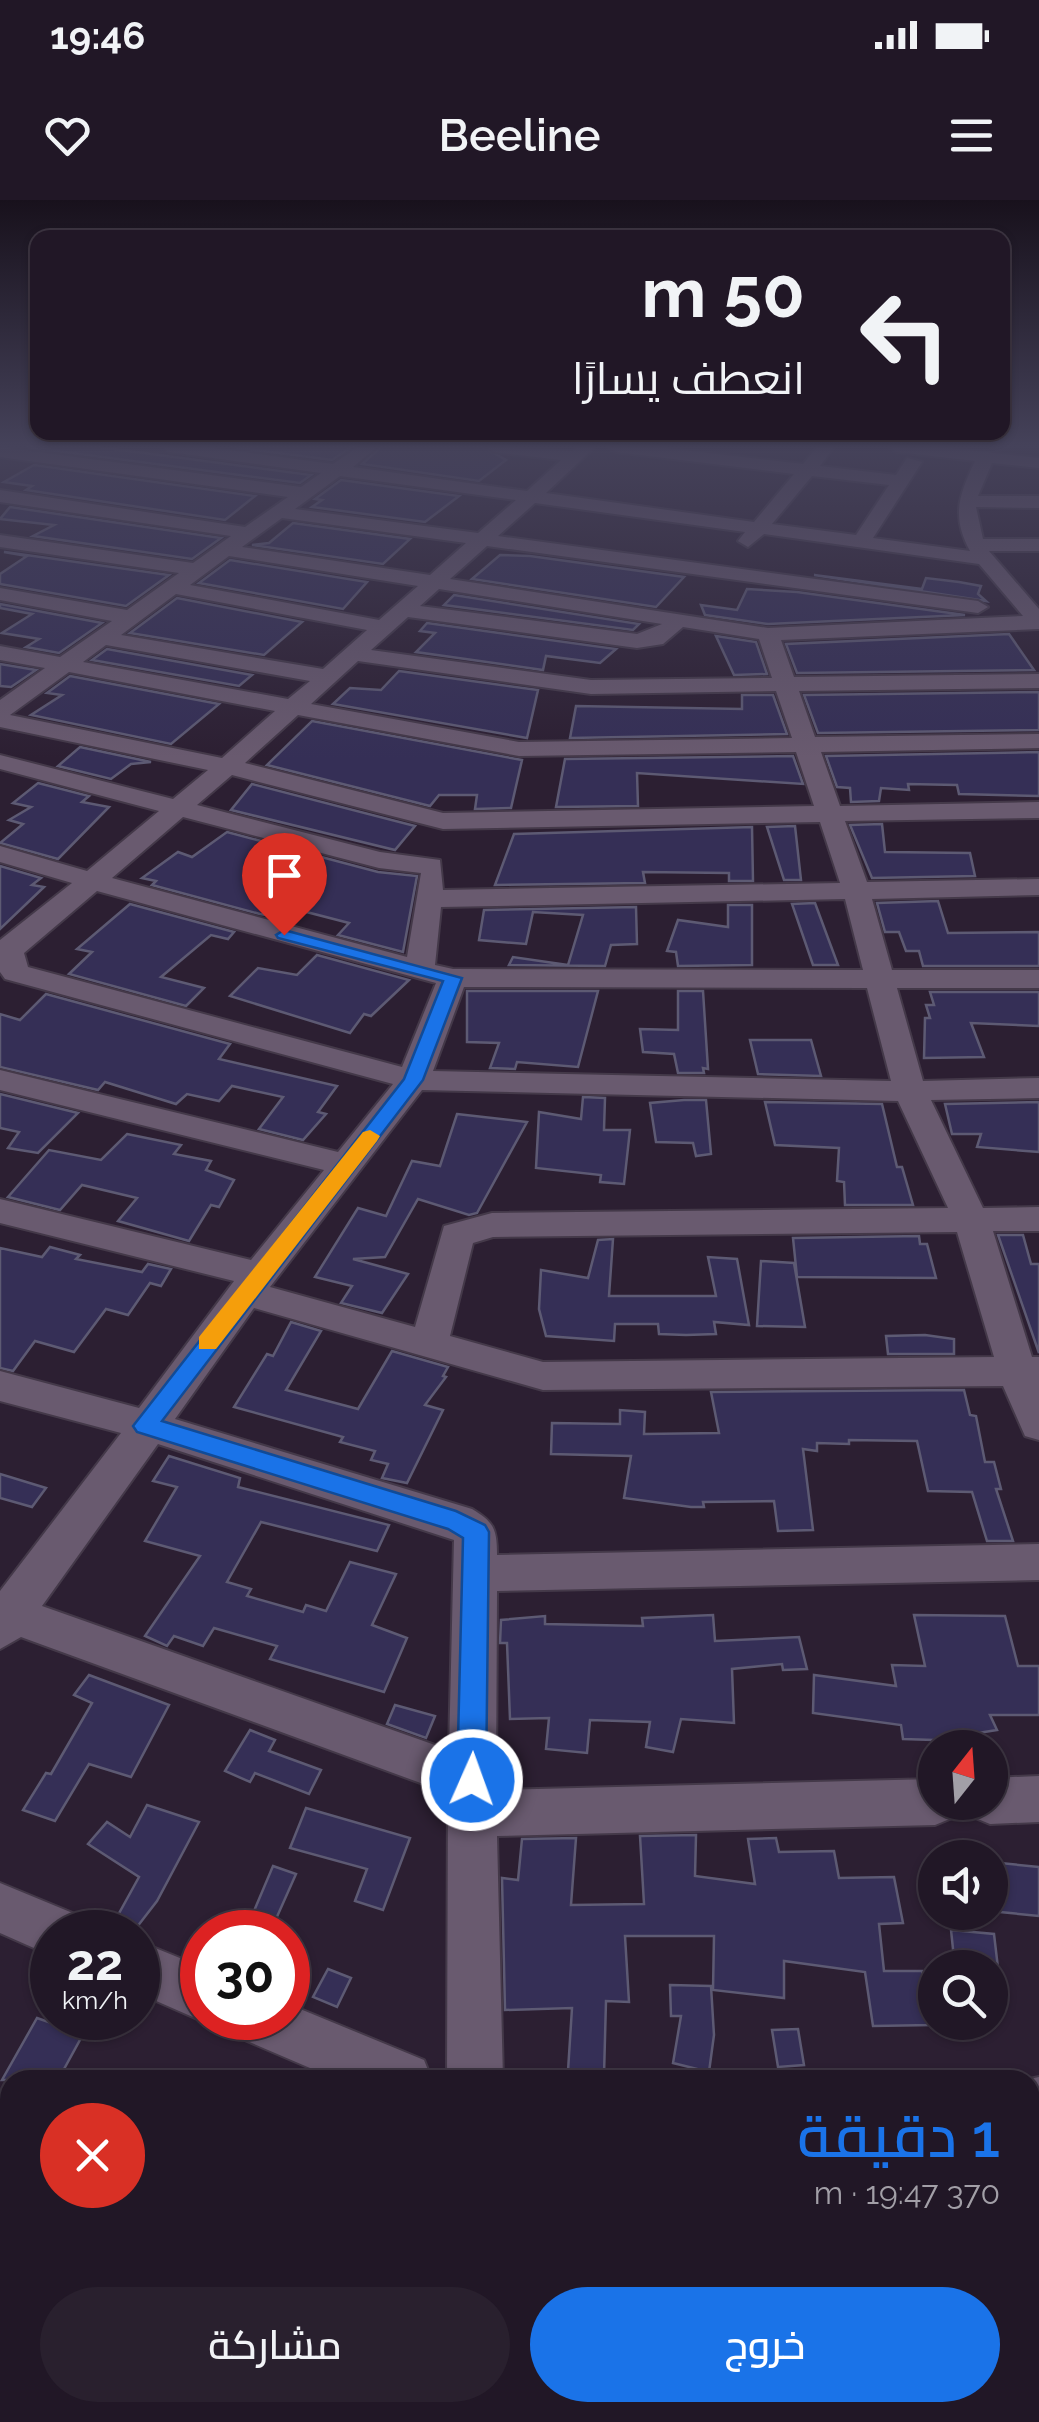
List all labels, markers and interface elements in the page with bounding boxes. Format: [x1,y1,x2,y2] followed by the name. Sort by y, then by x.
[50,13,145,58] text: 19:46
[40,108,95,163] icon: heart
[944,108,999,163] icon: menu
[439,109,601,162] text: Beeline
[641,251,805,333] text: 50 m
[840,270,970,400] icon: left
[572,352,805,405] text: انعطف يسارًا
[242,833,327,936] pin
[257,848,312,903] icon: arrive
[420,1728,524,1832] position arrow
[918,1730,1008,1820] north arrow
[918,1730,1008,2040] map controls
[918,1840,1008,1930] button: sound
[180,1910,310,2040] speed limit sign: 30
[67,1933,123,1992] text: 22
[918,1950,1008,2040] button: search
[62,1985,128,2015] text: km/h
[797,2101,1000,2171] text: 1 دقيقة
[40,2103,145,2208] button: close
[814,2174,1000,2211] text: 370 m · 19:47
[40,2287,510,2402] button: مشاركة
[530,2287,1000,2402] button: خروج

